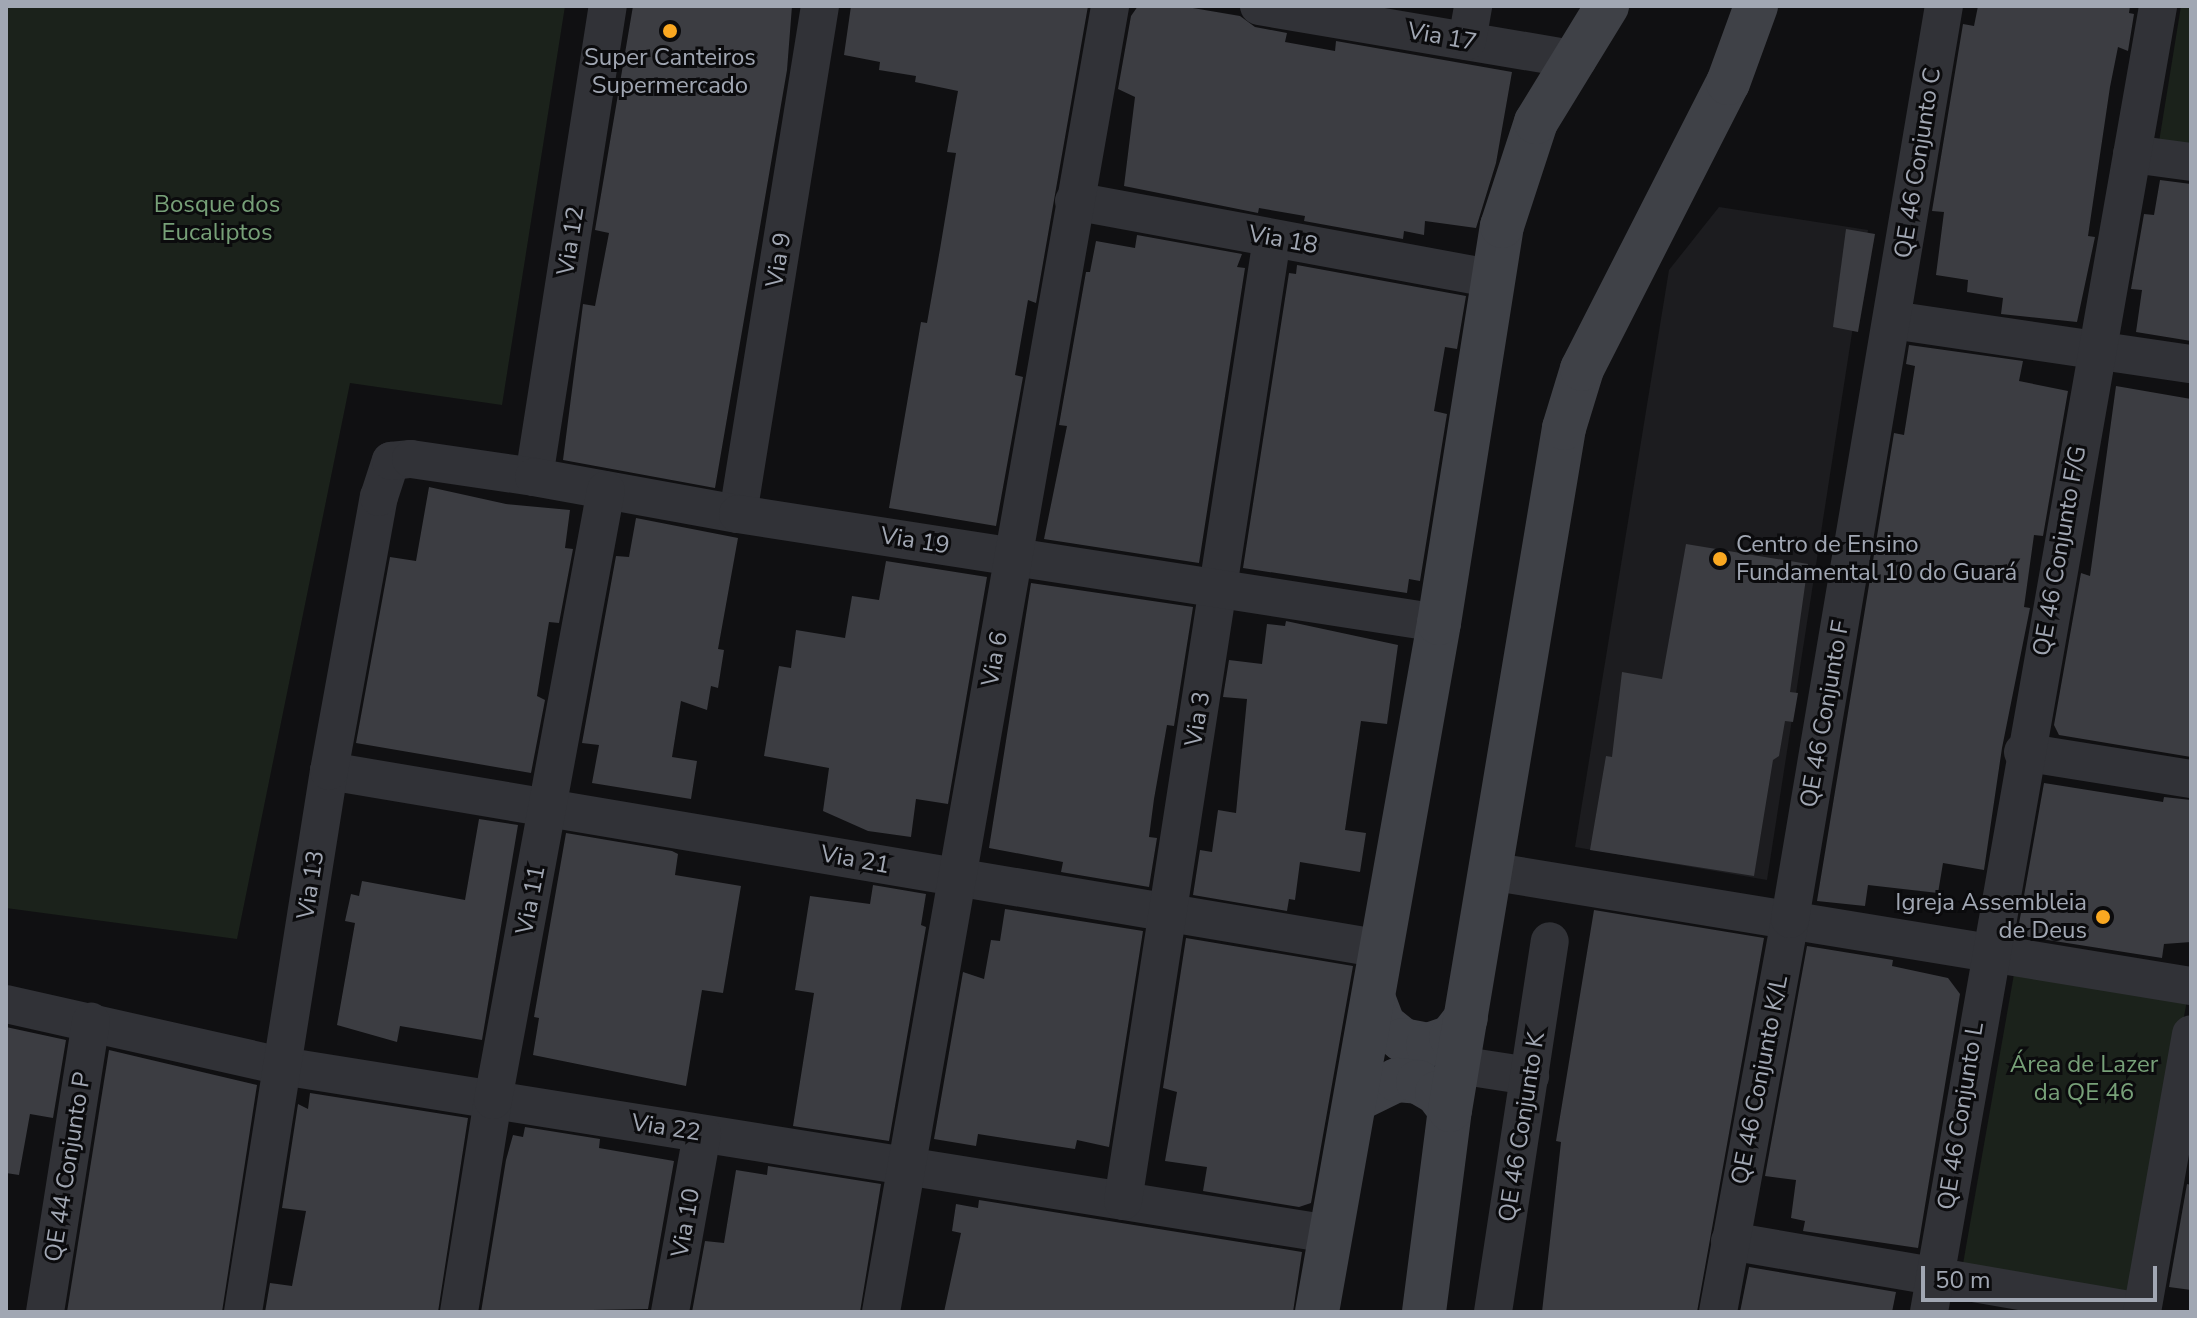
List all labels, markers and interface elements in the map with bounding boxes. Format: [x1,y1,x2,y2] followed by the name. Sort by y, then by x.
[1405,17,1479,57] street label: Via 17
[661,22,679,40] marker: Super Canteiros Supermercado
[584,44,756,100] place label: Super Canteiros Supermercado
[1889,66,1947,260] street label: QE 46 Conjunto C
[154,191,280,247] park label: Bosque dos Eucaliptos
[551,204,591,278] street label: Via 12
[1246,220,1320,260] street label: Via 18
[760,230,798,290] street label: Via 9
[2027,444,2093,658] street label: QE 46 Conjunto F/G
[878,521,952,561] street label: Via 19
[1736,531,2017,587] place label: Centro de Ensino Fundamental 10 do Guará
[1711,550,1729,568] marker: Centro de Ensino Fundamental 10 do Guará
[1794,618,1856,810] street label: QE 46 Conjunto F
[976,629,1014,689] street label: Via 6
[1179,689,1217,749] street label: Via 3
[818,840,892,880] street label: Via 21
[291,848,331,922] street label: Via 13
[510,863,552,937] street label: Via 11
[1895,889,2087,945] place label: Igreja Assembleia de Deus
[2094,908,2112,926] marker: Igreja Assembleia de Deus
[1726,973,1794,1187] street label: QE 46 Conjunto K/L
[1932,1020,1990,1212] street label: QE 46 Conjunto L
[1493,1030,1551,1224] street label: QE 46 Conjunto K
[2010,1051,2158,1107] park label: Área de Lazer da QE 46
[39,1070,97,1264] street label: QE 44 Conjunto P
[629,1108,703,1148] street label: Via 22
[666,1186,706,1260] street label: Via 10
[1925,1250,2161,1300] scale bar
[1935,1264,1991,1296] text: 50 m

